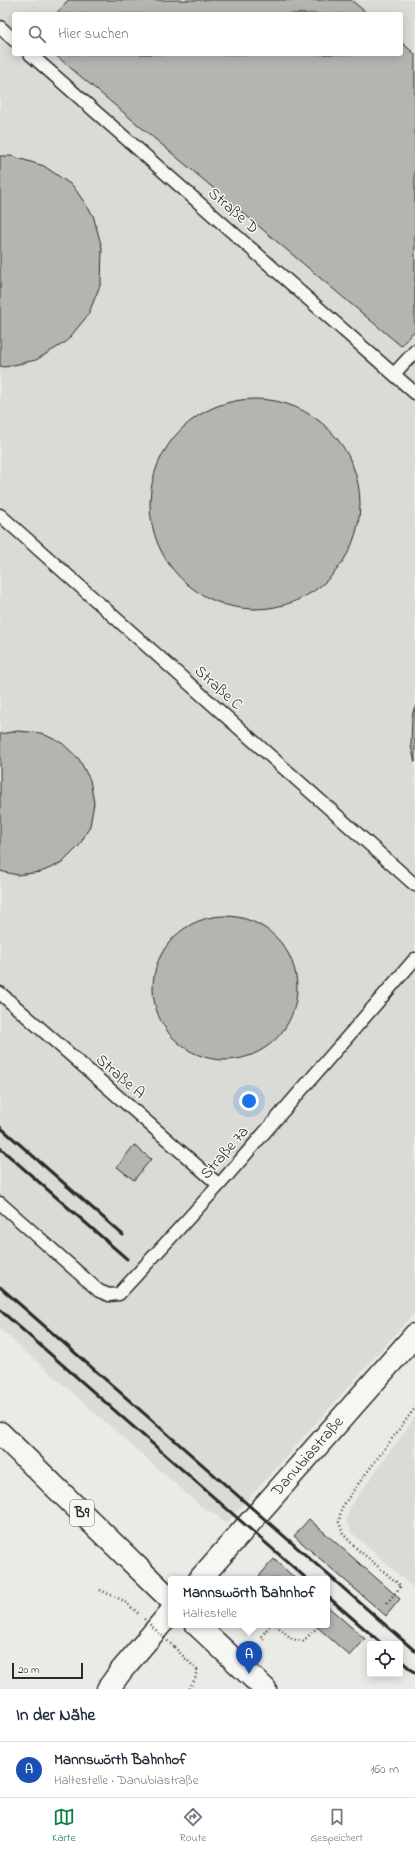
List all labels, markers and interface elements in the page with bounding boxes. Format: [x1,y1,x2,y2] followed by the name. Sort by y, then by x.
[12,12,403,56] search box
[26,23,48,45] icon: search
[58,23,129,45] text: Hier suchen
[202,182,264,240] street label: Straße D
[189,660,248,716] street label: Straße C
[90,1049,150,1105] street label: Straße A
[239,1091,259,1111] your location
[195,1121,255,1185] street label: Straße 7a
[265,1411,350,1503] street label: Danubiastraße
[70,1500,94,1526] road number: B9
[168,1576,330,1628] popup
[183,1582,315,1604] text: Mannswörth Bahnhof
[183,1604,237,1623] text: Haltestelle
[236,1641,262,1674] pin: A
[367,1641,403,1677] map controls
[367,1641,403,1677] button: locate
[12,1661,83,1680] scale bar
[18,1662,40,1678] text: 20 m
[16,1703,95,1728] text: In der Nähe
[54,1749,186,1771] text: Mannswörth Bahnhof
[25,1760,33,1779] text: A
[370,1760,399,1779] text: 160 m
[54,1771,198,1790] text: Haltestelle · Danubiastraße
[52,1806,75,1846] tab: Karte
[180,1806,206,1846] tab: Route
[310,1806,363,1846] tab: Gespeichert

